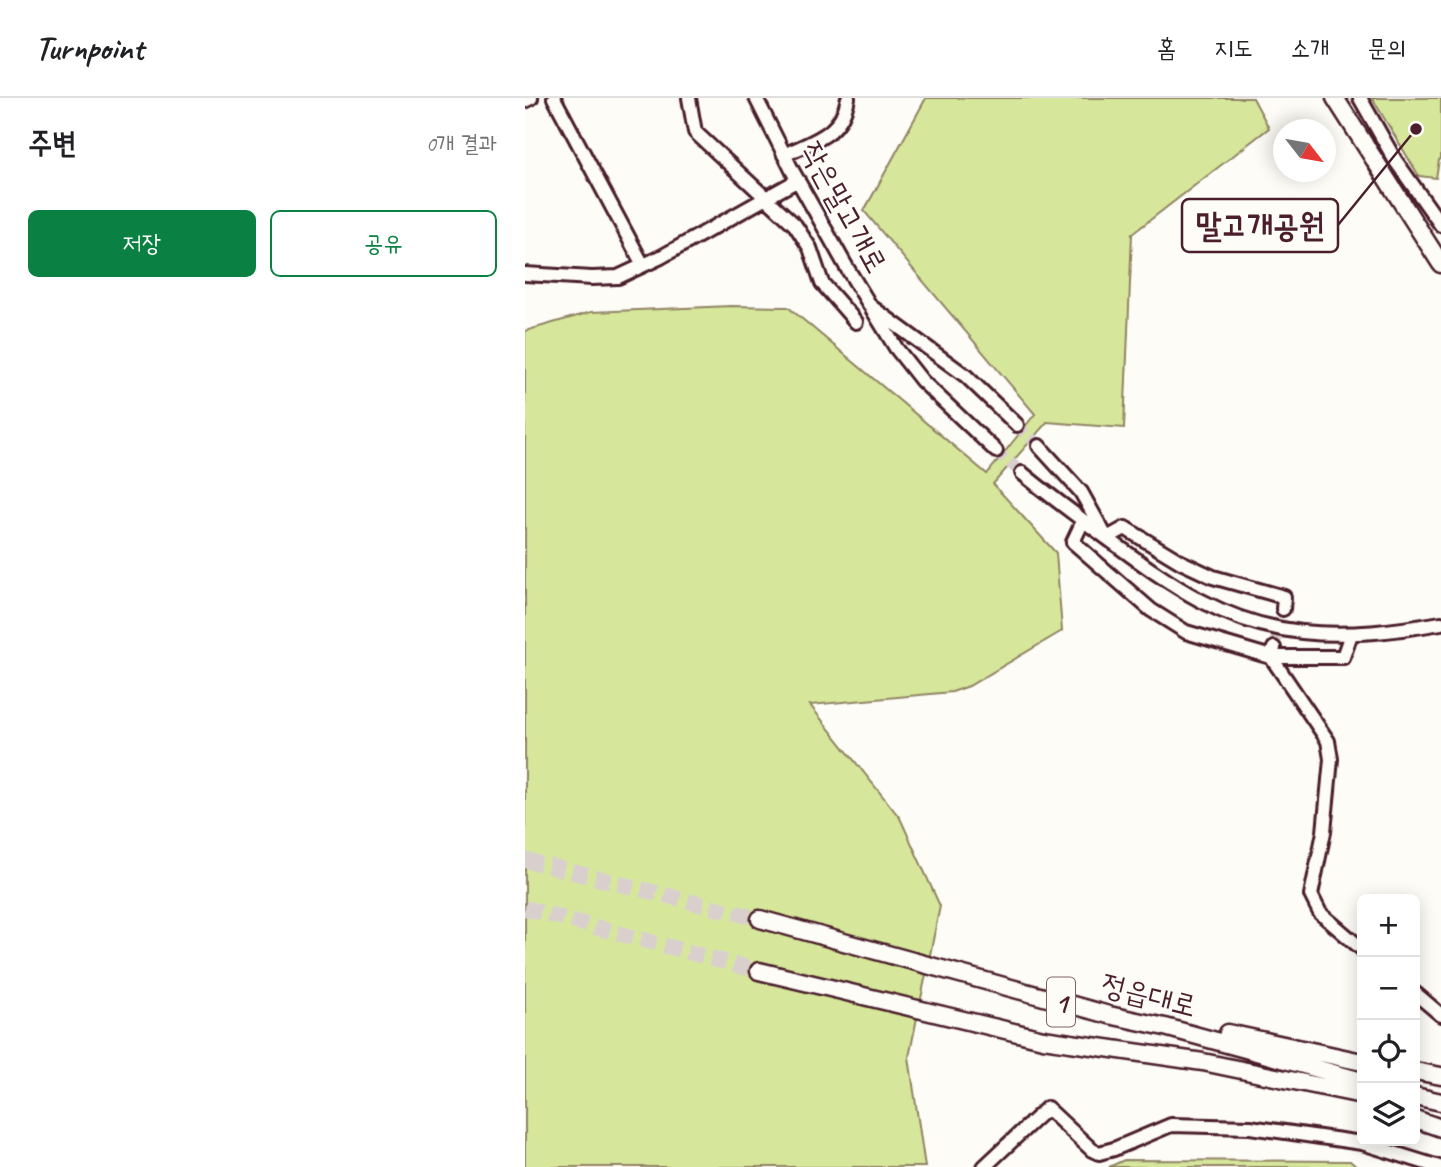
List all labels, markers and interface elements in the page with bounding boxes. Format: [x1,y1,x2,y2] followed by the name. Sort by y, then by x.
[35,27,143,69] text: Turnpoint
[1157,33,1176,63] text: 홈
[1214,33,1253,63] text: 지도
[1291,33,1329,63] text: 소개
[1367,33,1406,63] text: 문의
[1273,119,1336,182] north arrow
[28,124,76,162] text: 주변
[426,129,497,158] text: 0개 결과
[792,134,896,280] street label: 작은말고개로
[1182,199,1338,252] callout: 말고개공원
[1196,205,1324,246] text: 말고개공원
[28,210,256,277] button: 저장
[270,210,497,277] button: 공유
[1357,894,1420,1146] map controls
[1357,894,1420,957] button: +
[1357,957,1420,1020] button: −
[1098,965,1200,1025] street label: 정읍대로
[1047,978,1075,1026] road number: 1
[1357,1020,1420,1083] button: locate
[1357,1083,1420,1146] button: layers

